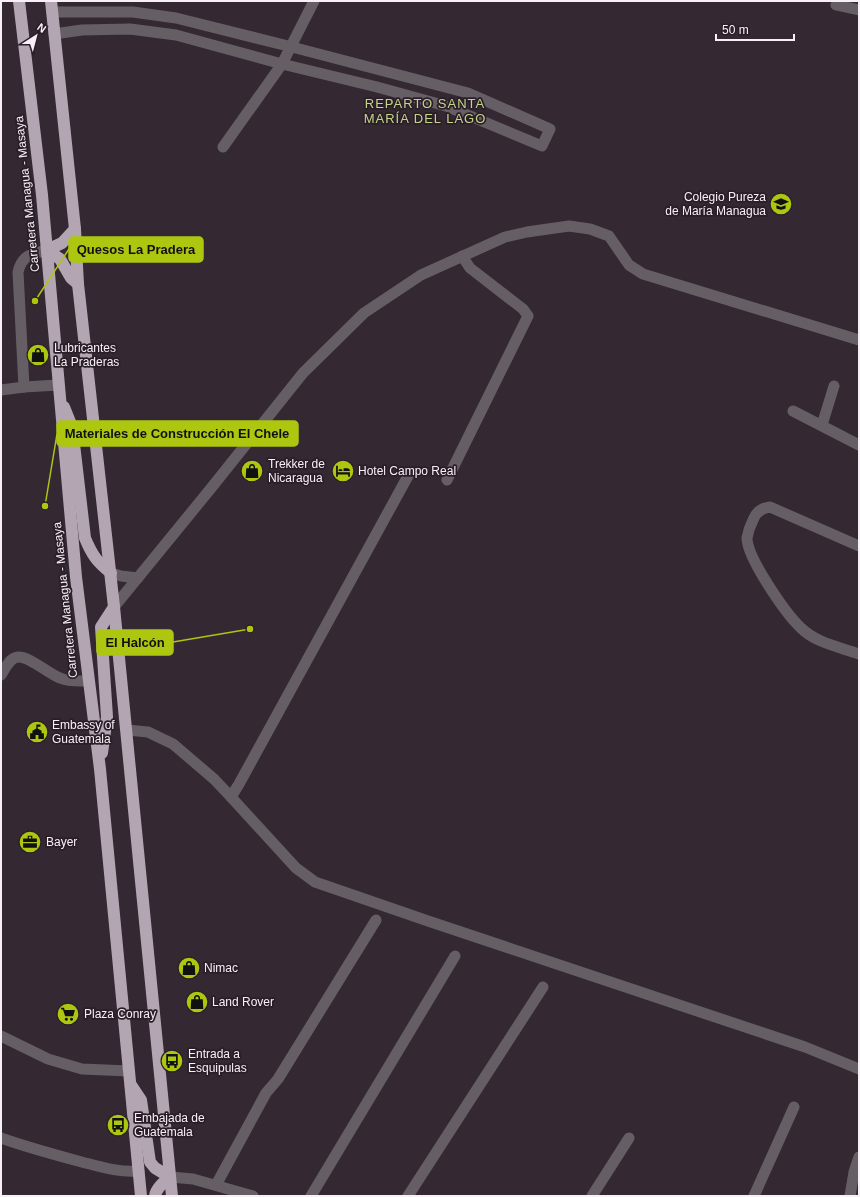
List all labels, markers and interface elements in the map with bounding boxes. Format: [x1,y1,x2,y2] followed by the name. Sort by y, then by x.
[16,16,56,56] north arrow
[716,16,794,42] scale bar
[35,21,49,35] text: N
[722,23,749,37] text: 50 m
[364,96,486,126] district label: REPARTO SANTA MARÍA DEL LAGO
[12,115,42,273] street label: Carretera Managua - Masaya
[665,190,766,218] place label: Colegio Pureza de María Managua
[768,191,794,217] school or university icon: Colegio Pureza de María Managua
[69,237,203,262] callout: Quesos La Pradera
[77,242,196,257] text: Quesos La Pradera
[54,341,119,369] place label: Lubricantes La Praderas
[25,342,51,368] shop icon: Lubricantes La Praderas
[57,421,298,446] callout: Materiales de Construcción El Chele
[65,426,289,441] text: Materiales de Construcción El Chele
[268,457,325,485] place label: Trekker de Nicaragua
[239,458,265,484] shop icon: Trekker de Nicaragua
[330,458,356,484] hotel icon: Hotel Campo Real
[358,464,456,478] place label: Hotel Campo Real
[50,521,80,679] street label: Carretera Managua - Masaya
[97,630,173,655] callout: El Halcón
[105,635,165,650] text: El Halcón
[52,718,115,746] place label: Embassy of Guatemala
[24,719,50,745] public building icon: Embassy of Guatemala
[17,829,43,855] office icon: Bayer
[46,835,77,849] place label: Bayer
[176,955,202,981] shop icon: Nimac
[204,961,238,975] place label: Nimac
[184,989,210,1015] shop icon: Land Rover
[212,995,274,1009] place label: Land Rover
[55,1001,81,1027] supermarket icon: Plaza Conray
[84,1007,156,1021] place label: Plaza Conray
[188,1047,247,1075] place label: Entrada a Esquipulas
[159,1048,185,1074] bus stop icon: Entrada a Esquipulas
[134,1111,205,1139] place label: Embajada de Guatemala
[105,1112,131,1138] bus stop icon: Embajada de Guatemala

